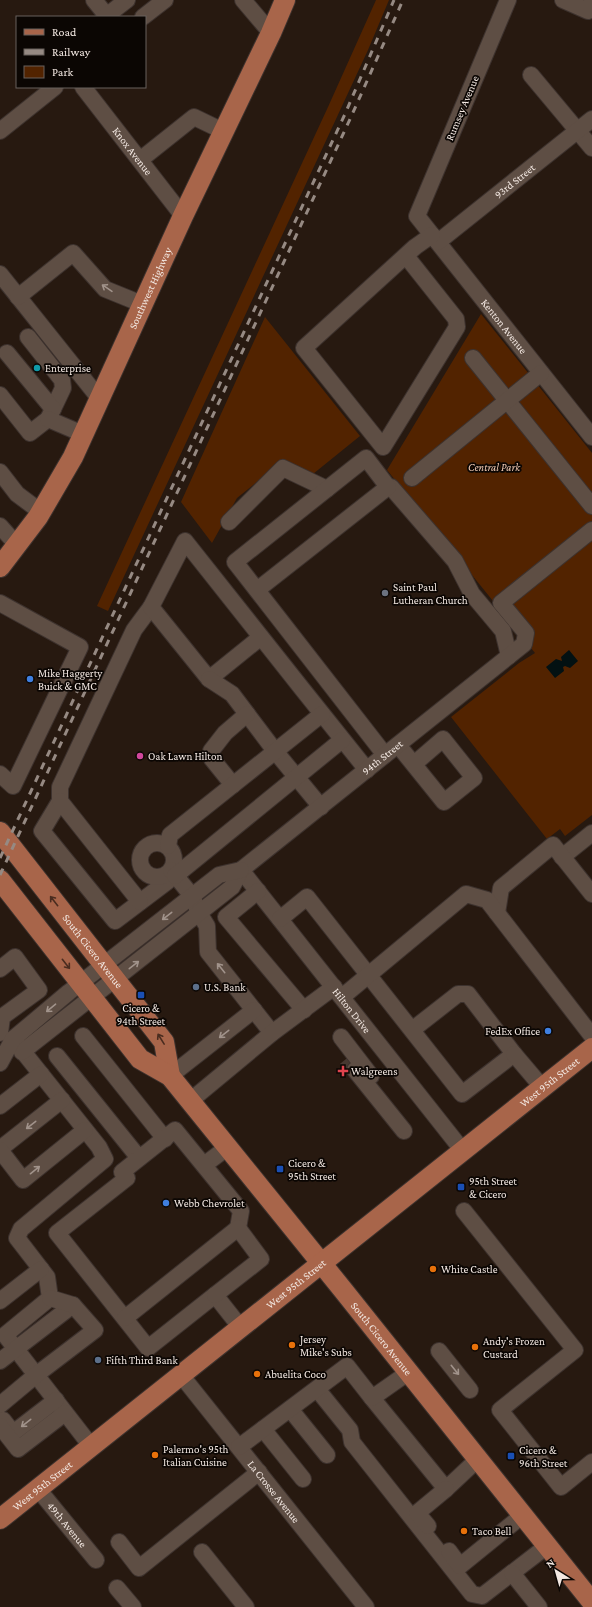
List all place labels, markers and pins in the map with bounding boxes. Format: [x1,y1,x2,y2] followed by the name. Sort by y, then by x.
[45,362,91,375] place label: Enterprise
[32,363,42,373] marker: Enterprise
[393,581,468,606] place label: Saint Paul Lutheran Church
[380,588,390,598] marker: Saint Paul Lutheran Church
[38,667,103,692] place label: Mike Haggerty Buick & GMC
[25,674,35,684] marker: Mike Haggerty Buick & GMC
[148,750,222,762] place label: Oak Lawn Hilton
[135,751,145,761] marker: Oak Lawn Hilton
[204,981,246,993] place label: U.S. Bank
[191,982,201,992] marker: U.S. Bank
[136,990,146,1000] marker: Cicero & 94th Street
[117,1002,166,1027] place label: Cicero & 94th Street
[485,1025,540,1037] place label: FedEx Office
[543,1026,553,1036] marker: FedEx Office
[351,1065,397,1078] place label: Walgreens
[338,1066,348,1076] marker: Walgreens
[288,1157,336,1182] place label: Cicero & 95th Street
[275,1164,285,1174] marker: Cicero & 95th Street
[469,1175,517,1200] place label: 95th Street & Cicero
[456,1182,466,1192] marker: 95th Street & Cicero
[174,1197,245,1209] place label: Webb Chevrolet
[161,1198,171,1208] marker: Webb Chevrolet
[441,1263,498,1275] place label: White Castle
[428,1264,438,1274] marker: White Castle
[299,1333,352,1358] place label: Jersey Mike's Subs
[483,1335,545,1360] place label: Andy's Frozen Custard
[287,1340,297,1350] marker: Jersey Mike's Subs
[470,1342,480,1352] marker: Andy's Frozen Custard
[106,1354,178,1366] place label: Fifth Third Bank
[93,1355,103,1365] marker: Fifth Third Bank
[265,1368,326,1380] place label: Abuelita Coco
[252,1369,262,1379] marker: Abuelita Coco
[163,1443,229,1468] place label: Palermo's 95th Italian Cuisine
[519,1444,568,1469] place label: Cicero & 96th Street
[150,1450,160,1460] marker: Palermo's 95th Italian Cuisine
[506,1451,516,1461] marker: Cicero & 96th Street
[472,1525,511,1537] place label: Taco Bell
[459,1526,469,1536] marker: Taco Bell

